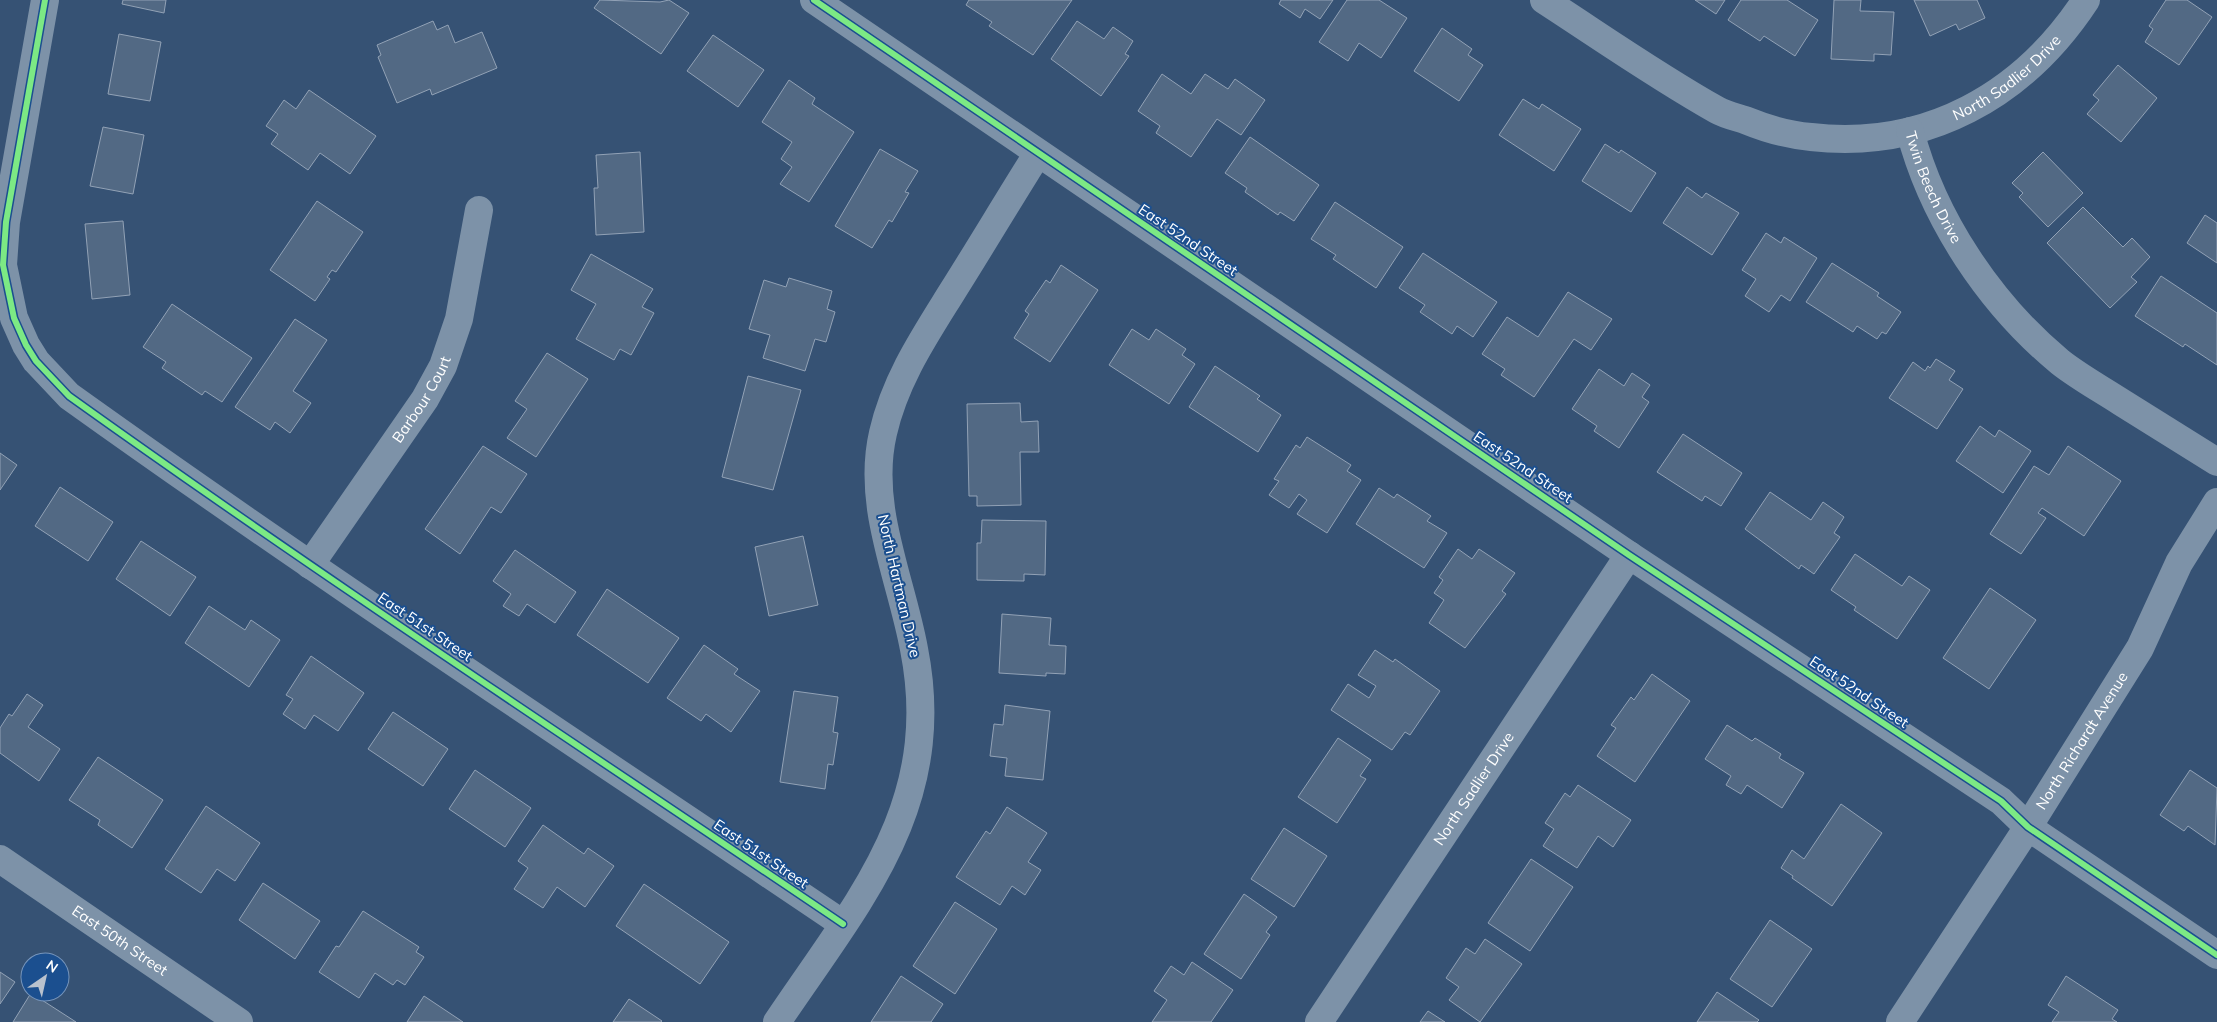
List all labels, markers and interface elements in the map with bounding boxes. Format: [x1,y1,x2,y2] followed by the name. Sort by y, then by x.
[1949,31,2065,124] street label: North Sadlier Drive
[1902,129,1966,247] street label: Twin Beech Drive
[1135,199,1241,280] street label: East 52nd Street
[388,354,455,446] street label: Barbour Court
[1470,426,1576,507] street label: East 52nd Street
[874,512,925,659] street label: North Hartman Drive
[374,588,476,665] street label: East 51st Street
[1806,651,1912,732] street label: East 52nd Street
[2031,668,2132,813] street label: North Richardt Avenue
[1429,728,1518,849] street label: North Sadlier Drive
[710,815,812,892] street label: East 51st Street
[69,901,172,980] street label: East 50th Street
[20,952,70,1002] north arrow
[43,956,62,977] text: N

